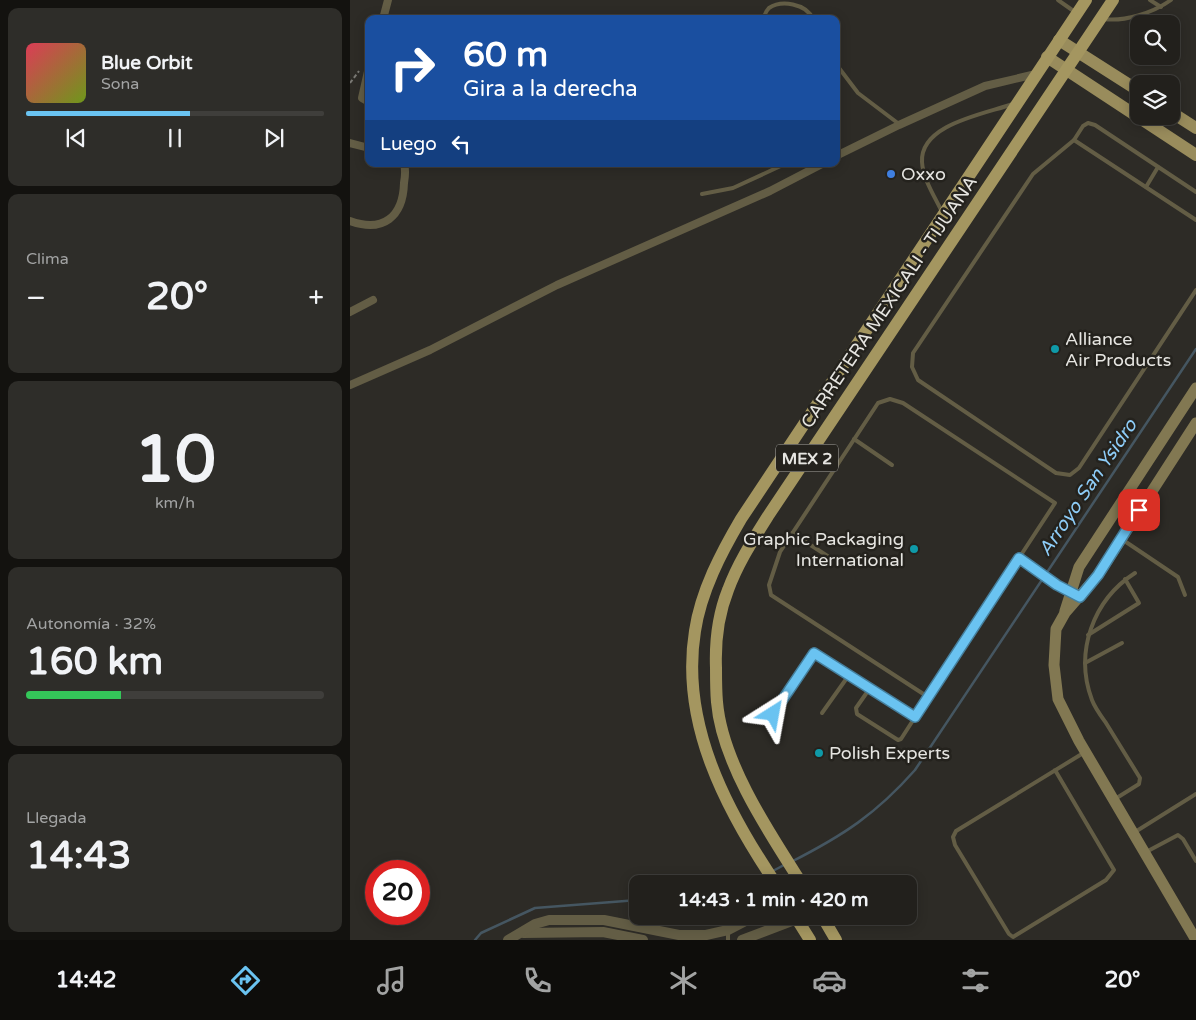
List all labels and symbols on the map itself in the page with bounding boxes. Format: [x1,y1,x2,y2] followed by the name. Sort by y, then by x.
[901,163,946,185] place label: Oxxo
[885,168,897,180] marker: Oxxo
[796,172,982,432] street label: CARRETERA MEXICALI - TIJUANA
[1065,328,1171,371] place label: Alliance Air Products
[1049,343,1061,355] marker: Alliance Air Products
[1034,414,1143,560] water label: Arroyo San Ysidro
[776,444,838,472] road number: MEX 2
[1118,489,1160,531] pin
[743,528,904,571] place label: Graphic Packaging International
[908,543,920,555] marker: Graphic Packaging International
[746,687,798,739] position arrow
[829,742,950,764] place label: Polish Experts
[813,747,825,759] marker: Polish Experts
[365,860,430,925] speed limit sign: 20

